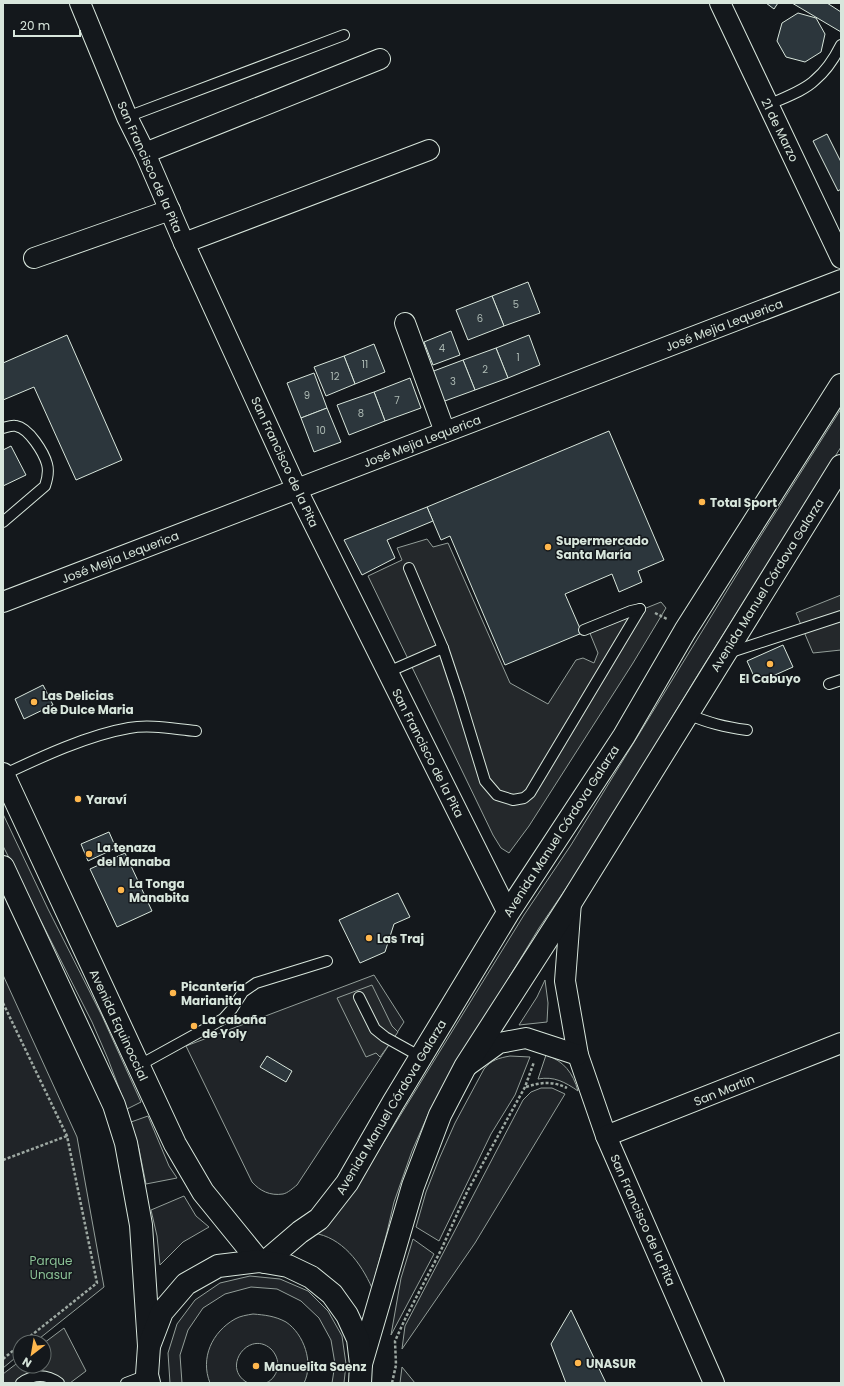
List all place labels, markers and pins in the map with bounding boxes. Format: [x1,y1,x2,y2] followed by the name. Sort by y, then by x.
[710,494,777,511] place label: Total Sport
[697,497,707,507] marker: Total Sport
[556,532,649,563] place label: Supermercado Santa María
[543,542,553,552] marker: Supermercado Santa María
[765,659,775,669] marker: El Cabuyo
[739,670,801,687] place label: El Cabuyo
[42,687,134,718] place label: Las Delicias de Dulce Maria
[29,697,39,707] marker: Las Delicias de Dulce Maria
[86,791,127,808] place label: Yaraví
[73,794,83,804] marker: Yaraví
[97,839,170,870] place label: La tenaza del Manaba
[84,849,94,859] marker: La tenaza del Manaba
[129,875,189,906] place label: La Tonga Manabita
[116,885,126,895] marker: La Tonga Manabita
[377,930,424,947] place label: Las Traj
[364,933,374,943] marker: Las Traj
[181,978,245,1009] place label: Picantería Marianita
[168,988,178,998] marker: Picantería Marianita
[202,1011,266,1042] place label: La cabaña de Yoly
[189,1021,199,1031] marker: La cabaña de Yoly
[586,1355,636,1372] place label: UNASUR
[264,1358,366,1375] place label: Manuelita Saenz
[573,1358,583,1368] marker: UNASUR
[251,1361,261,1371] marker: Manuelita Saenz

